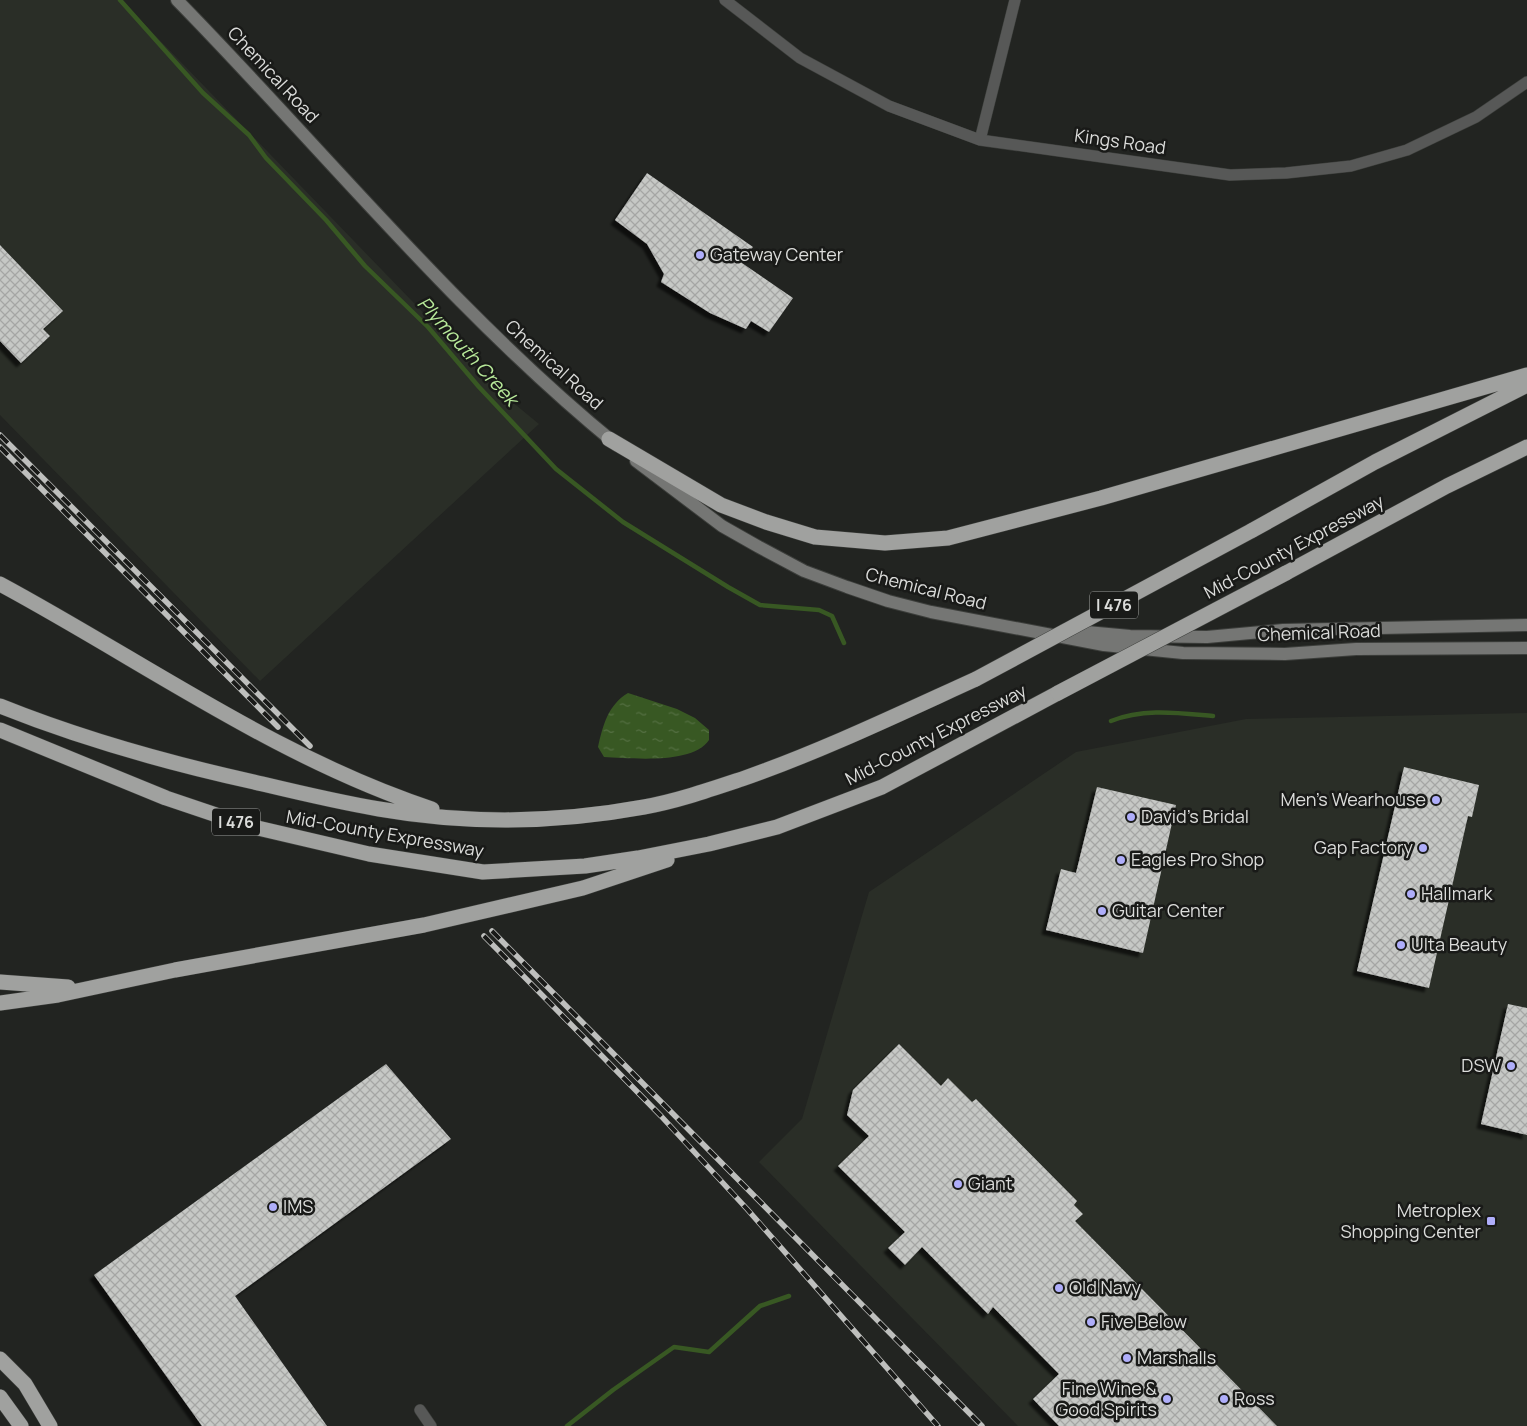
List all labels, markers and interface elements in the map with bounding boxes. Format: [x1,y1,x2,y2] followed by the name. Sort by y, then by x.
[223,21,325,128] street label: Chemical Road
[1073,123,1167,159] street label: Kings Road
[710,242,844,266] place label: Gateway Center
[694,249,706,261] marker: Gateway Center
[412,291,526,413] water label: Plymouth Creek
[501,314,609,415] street label: Chemical Road
[1199,488,1388,604] street label: Mid-County Expressway
[863,561,989,615] street label: Chemical Road
[1090,592,1138,618] road number: I 476
[1257,618,1381,646] street label: Chemical Road
[841,678,1031,790] street label: Mid-County Expressway
[1280,787,1426,811] place label: Men's Wearhouse
[1430,794,1442,806] marker: Men's Wearhouse
[284,804,486,862] street label: Mid-County Expressway
[1141,804,1249,828] place label: David's Bridal
[212,809,260,836] road number: I 476
[1125,811,1137,823] marker: David's Bridal
[1314,835,1413,859] place label: Gap Factory
[1417,842,1429,854] marker: Gap Factory
[1131,847,1264,871] place label: Eagles Pro Shop
[1115,854,1127,866] marker: Eagles Pro Shop
[1421,881,1493,905] place label: Hallmark
[1405,888,1417,900] marker: Hallmark
[1112,898,1225,922] place label: Guitar Center
[1096,905,1108,917] marker: Guitar Center
[1411,932,1508,956] place label: Ulta Beauty
[1395,939,1407,951] marker: Ulta Beauty
[1461,1053,1501,1077] place label: DSW
[1505,1060,1517,1072] marker: DSW
[968,1171,1013,1195] place label: Giant
[952,1178,964,1190] marker: Giant
[283,1194,313,1218] place label: IMS
[1340,1198,1482,1243] place label: Metroplex Shopping Center
[267,1201,279,1213] marker: IMS
[1485,1215,1497,1227] marker: Metroplex Shopping Center
[1069,1275,1142,1299] place label: Old Navy
[1053,1282,1065,1294] marker: Old Navy
[1101,1309,1187,1333] place label: Five Below
[1085,1316,1097,1328] marker: Five Below
[1137,1345,1216,1369] place label: Marshalls
[1121,1352,1133,1364] marker: Marshalls
[1055,1376,1157,1421] place label: Fine Wine & Good Spirits
[1234,1386,1275,1410] place label: Ross
[1161,1393,1173,1405] marker: Fine Wine & Good Spirits
[1218,1393,1230,1405] marker: Ross

